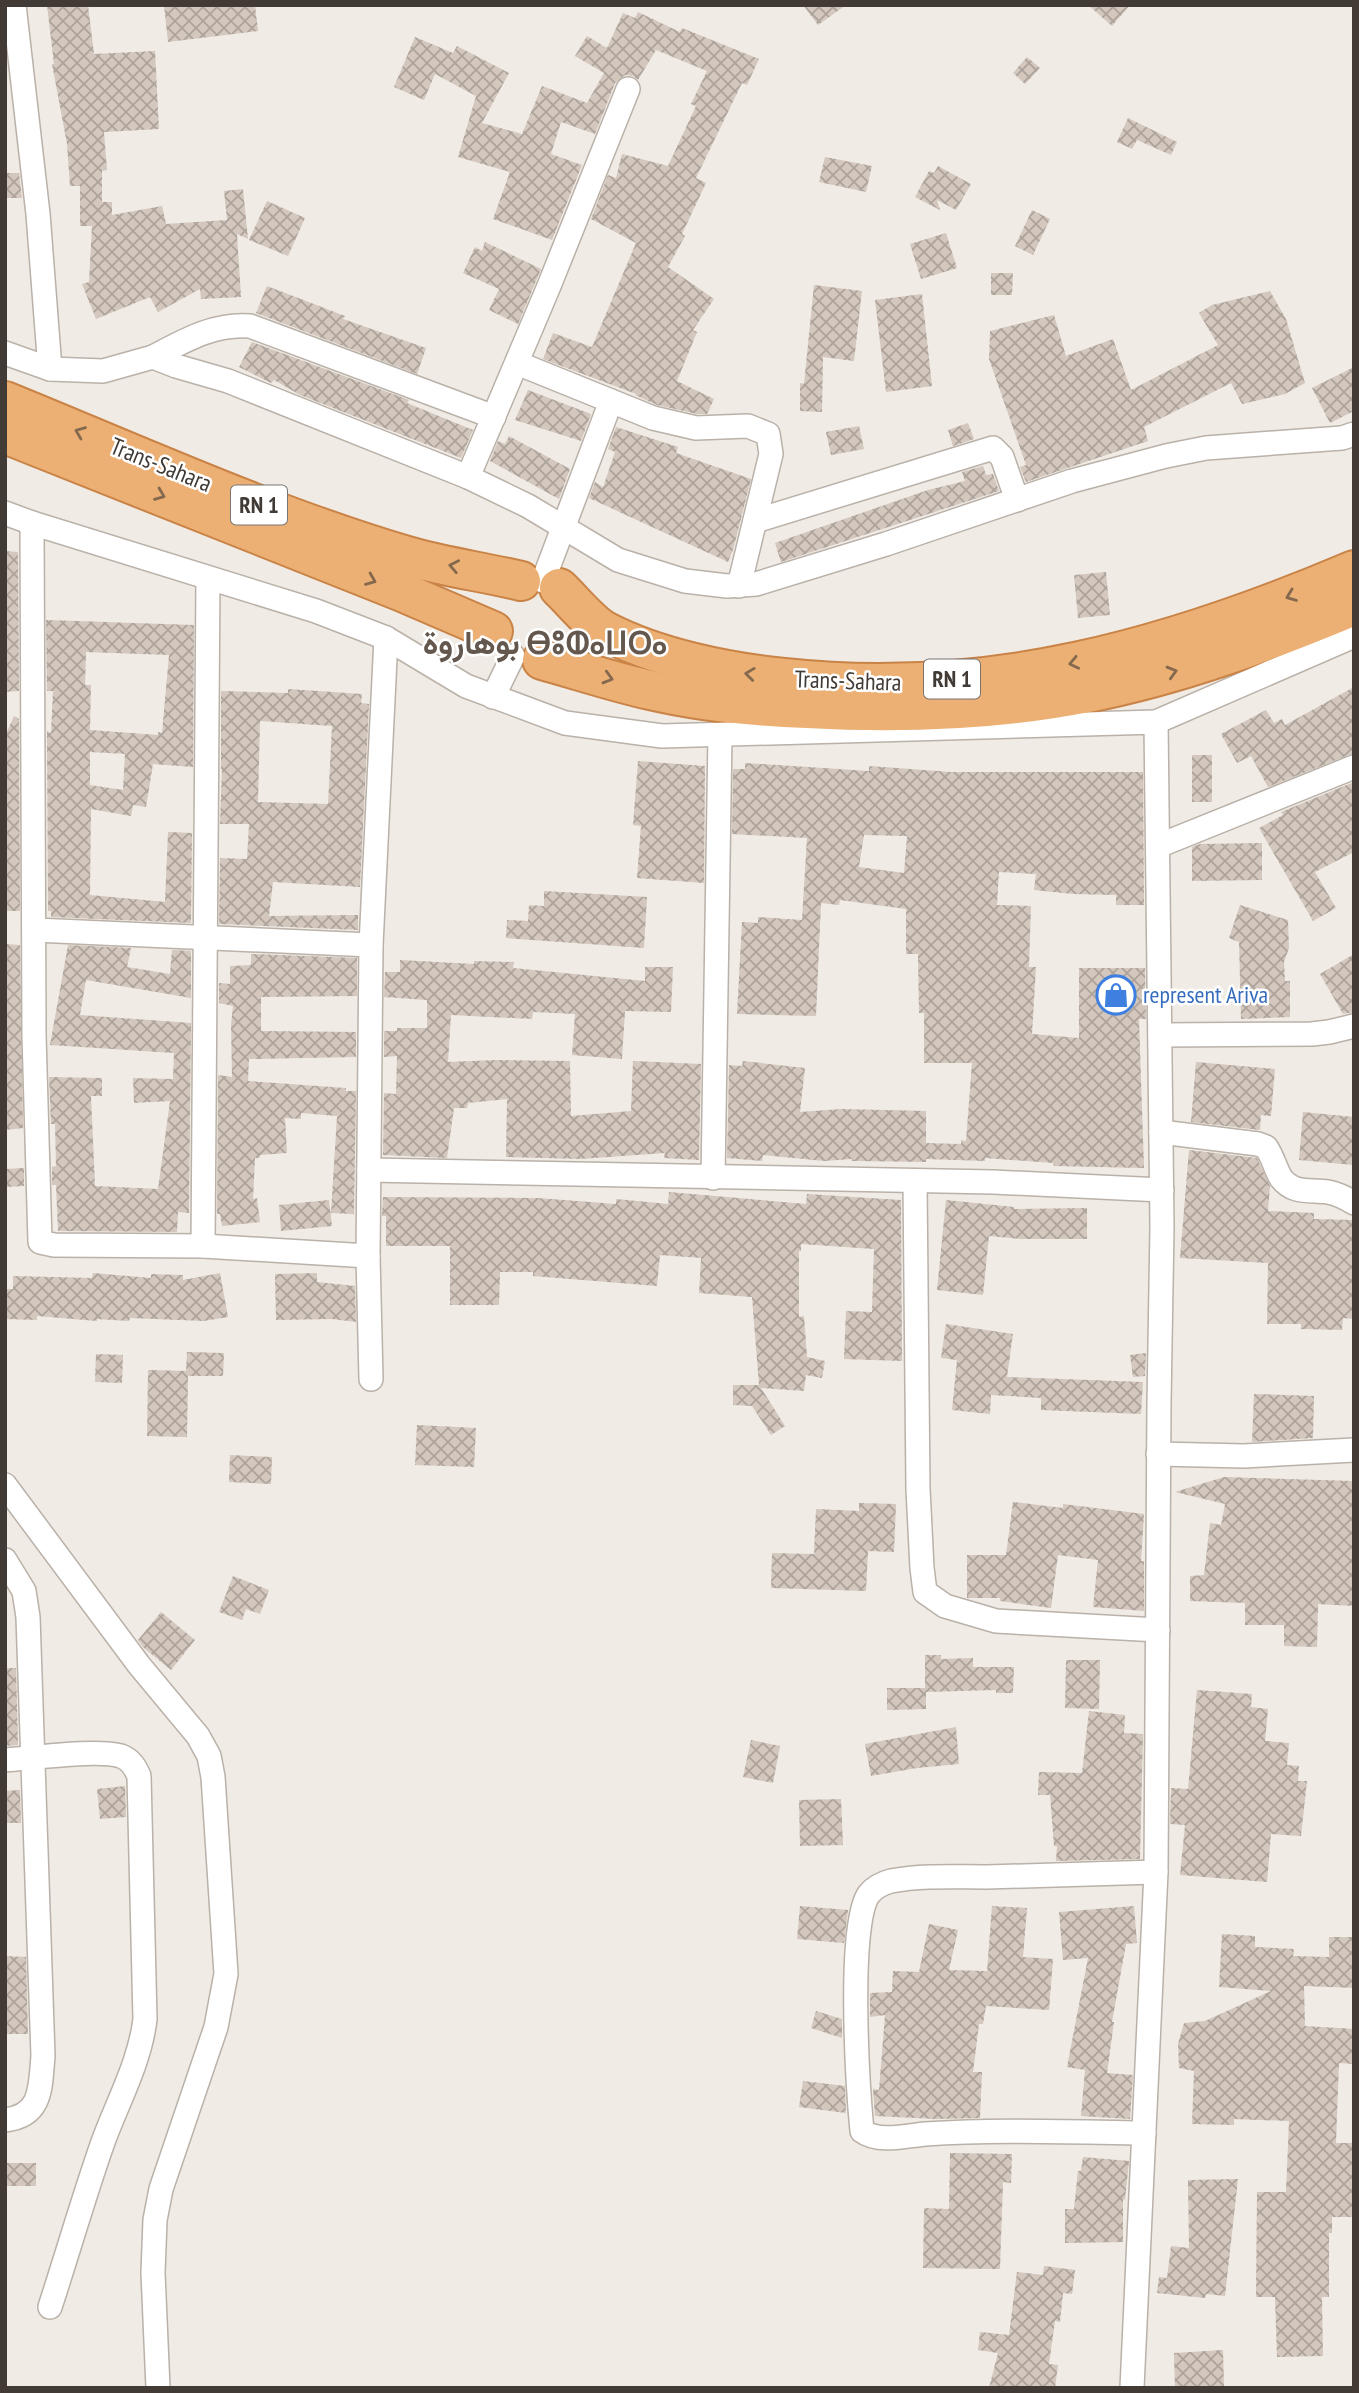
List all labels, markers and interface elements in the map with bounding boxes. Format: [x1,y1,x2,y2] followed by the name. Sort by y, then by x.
[74,426,86,440] one-way arrow
[106,430,216,499] street label: Trans-Sahara
[231,485,287,524] road number: RN 1
[153,487,165,501] one-way arrow
[448,560,460,575] one-way arrow
[364,571,376,585] one-way arrow
[1285,588,1297,602] one-way arrow
[423,621,667,663] district label: بوهاروة ⴱⵓⵀⴰⵡⵔⴰ
[1068,655,1080,670] one-way arrow
[924,660,980,698] road number: RN 1
[794,663,902,698] street label: Trans-Sahara
[1165,665,1177,680] one-way arrow
[744,667,756,682] one-way arrow
[602,670,614,685] one-way arrow
[1095,974,1137,1016] shop icon: represent Ariva
[1143,979,1268,1010] place label: represent Ariva

